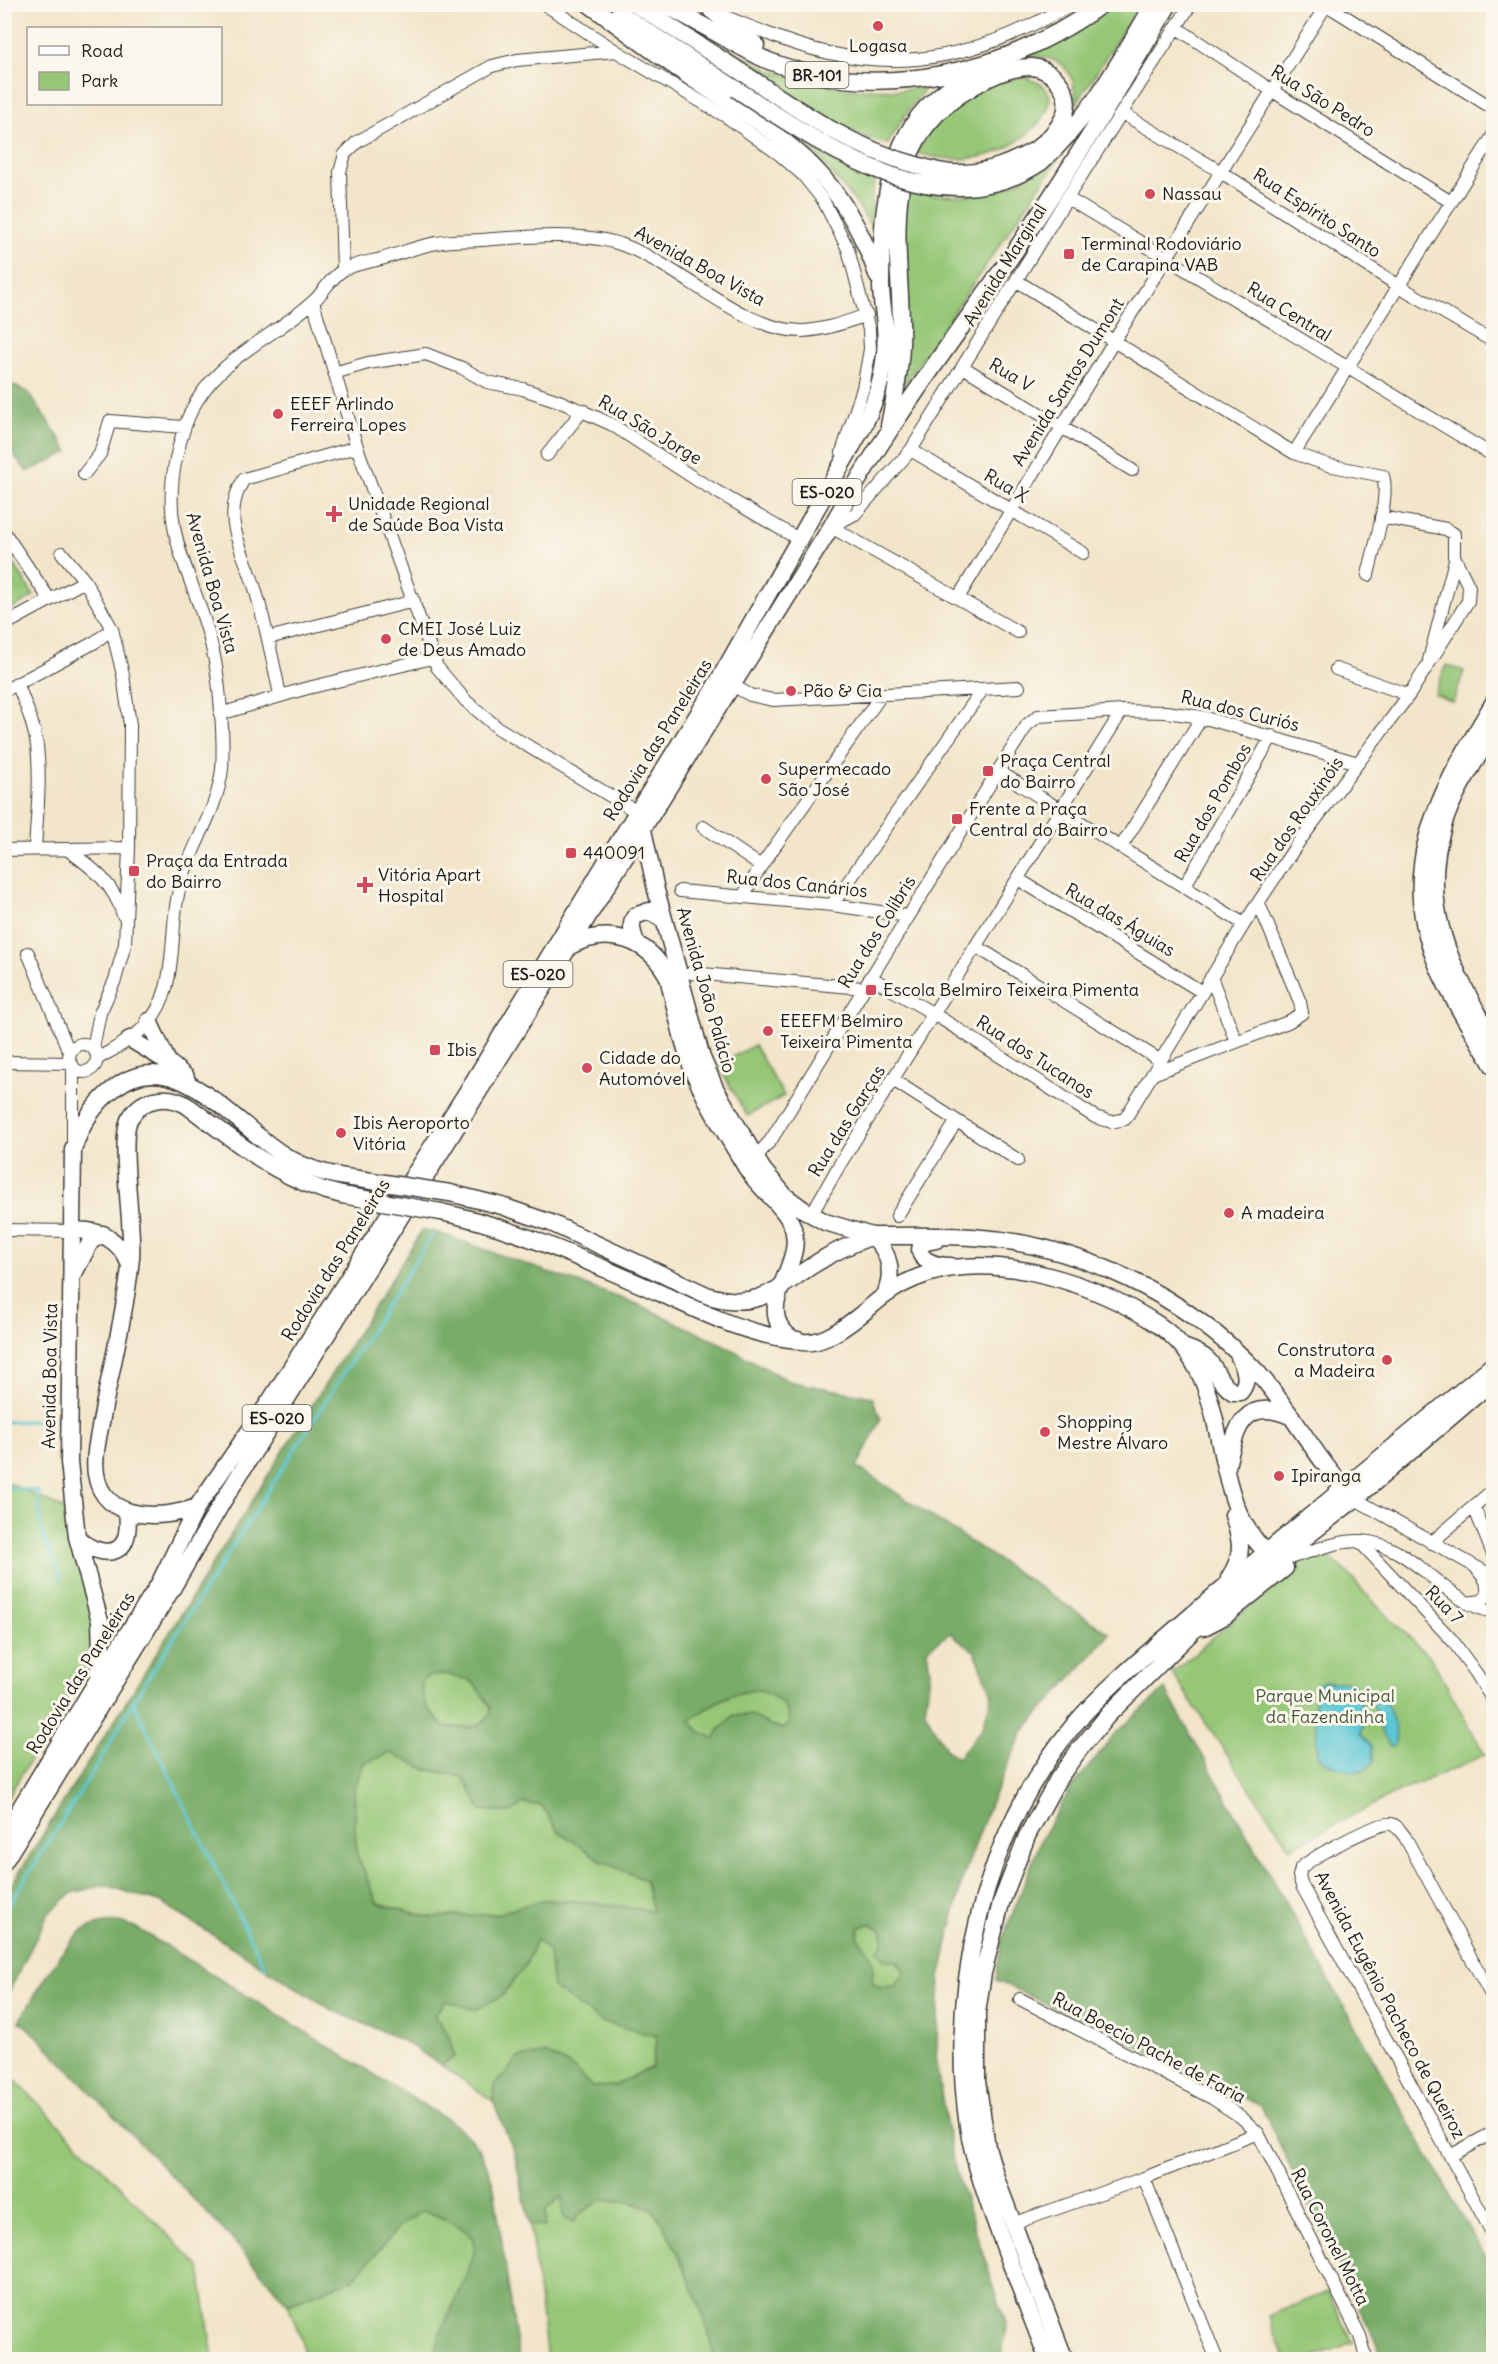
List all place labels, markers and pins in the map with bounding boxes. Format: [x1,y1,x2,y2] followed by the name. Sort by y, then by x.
[871,19,885,33] marker: Logasa
[849,34,907,57] place label: Logasa
[1162,182,1222,205] place label: Nassau
[1143,187,1157,201] marker: Nassau
[1081,232,1242,276] place label: Terminal Rodoviário de Carapina VAB
[1062,247,1076,261] marker: Terminal Rodoviário de Carapina VAB
[290,392,406,436] place label: EEEF Arlindo Ferreira Lopes
[271,407,285,421] marker: EEEF Arlindo Ferreira Lopes
[348,492,504,536] place label: Unidade Regional de Saúde Boa Vista
[325,505,343,523] marker: Unidade Regional de Saúde Boa Vista
[398,617,526,661] place label: CMEI José Luiz de Deus Amado
[379,632,393,646] marker: CMEI José Luiz de Deus Amado
[803,679,882,702] place label: Pão & Cia
[784,684,798,698] marker: Pão & Cia
[1000,749,1111,793] place label: Praça Central do Bairro
[778,757,891,801] place label: Supermecado São José
[981,764,995,778] marker: Praça Central do Bairro
[759,772,773,786] marker: Supermecado São José
[969,797,1108,841] place label: Frente a Praça Central do Bairro
[950,812,964,826] marker: Frente a Praça Central do Bairro
[583,841,645,864] place label: 440091
[564,846,578,860] marker: 440091
[146,849,288,893] place label: Praça da Entrada do Bairro
[378,863,481,907] place label: Vitória Apart Hospital
[127,864,141,878] marker: Praça da Entrada do Bairro
[356,876,374,894] marker: Vitória Apart Hospital
[883,978,1139,1001] place label: Escola Belmiro Teixeira Pimenta
[864,983,878,997] marker: Escola Belmiro Teixeira Pimenta
[780,1009,913,1053] place label: EEEFM Belmiro Teixeira Pimenta
[761,1024,775,1038] marker: EEEFM Belmiro Teixeira Pimenta
[447,1038,477,1061] place label: Ibis
[428,1043,442,1057] marker: Ibis
[599,1046,686,1090] place label: Cidade do Automóvel
[580,1061,594,1075] marker: Cidade do Automóvel
[353,1111,470,1155] place label: Ibis Aeroporto Vitória
[334,1126,348,1140] marker: Ibis Aeroporto Vitória
[1241,1201,1324,1224] place label: A madeira
[1222,1206,1236,1220] marker: A madeira
[1277,1338,1375,1382] place label: Construtora a Madeira
[1380,1353,1394,1367] marker: Construtora a Madeira
[1057,1410,1168,1454] place label: Shopping Mestre Álvaro
[1038,1425,1052,1439] marker: Shopping Mestre Álvaro
[1291,1464,1361,1487] place label: Ipiranga
[1272,1469,1286,1483] marker: Ipiranga

